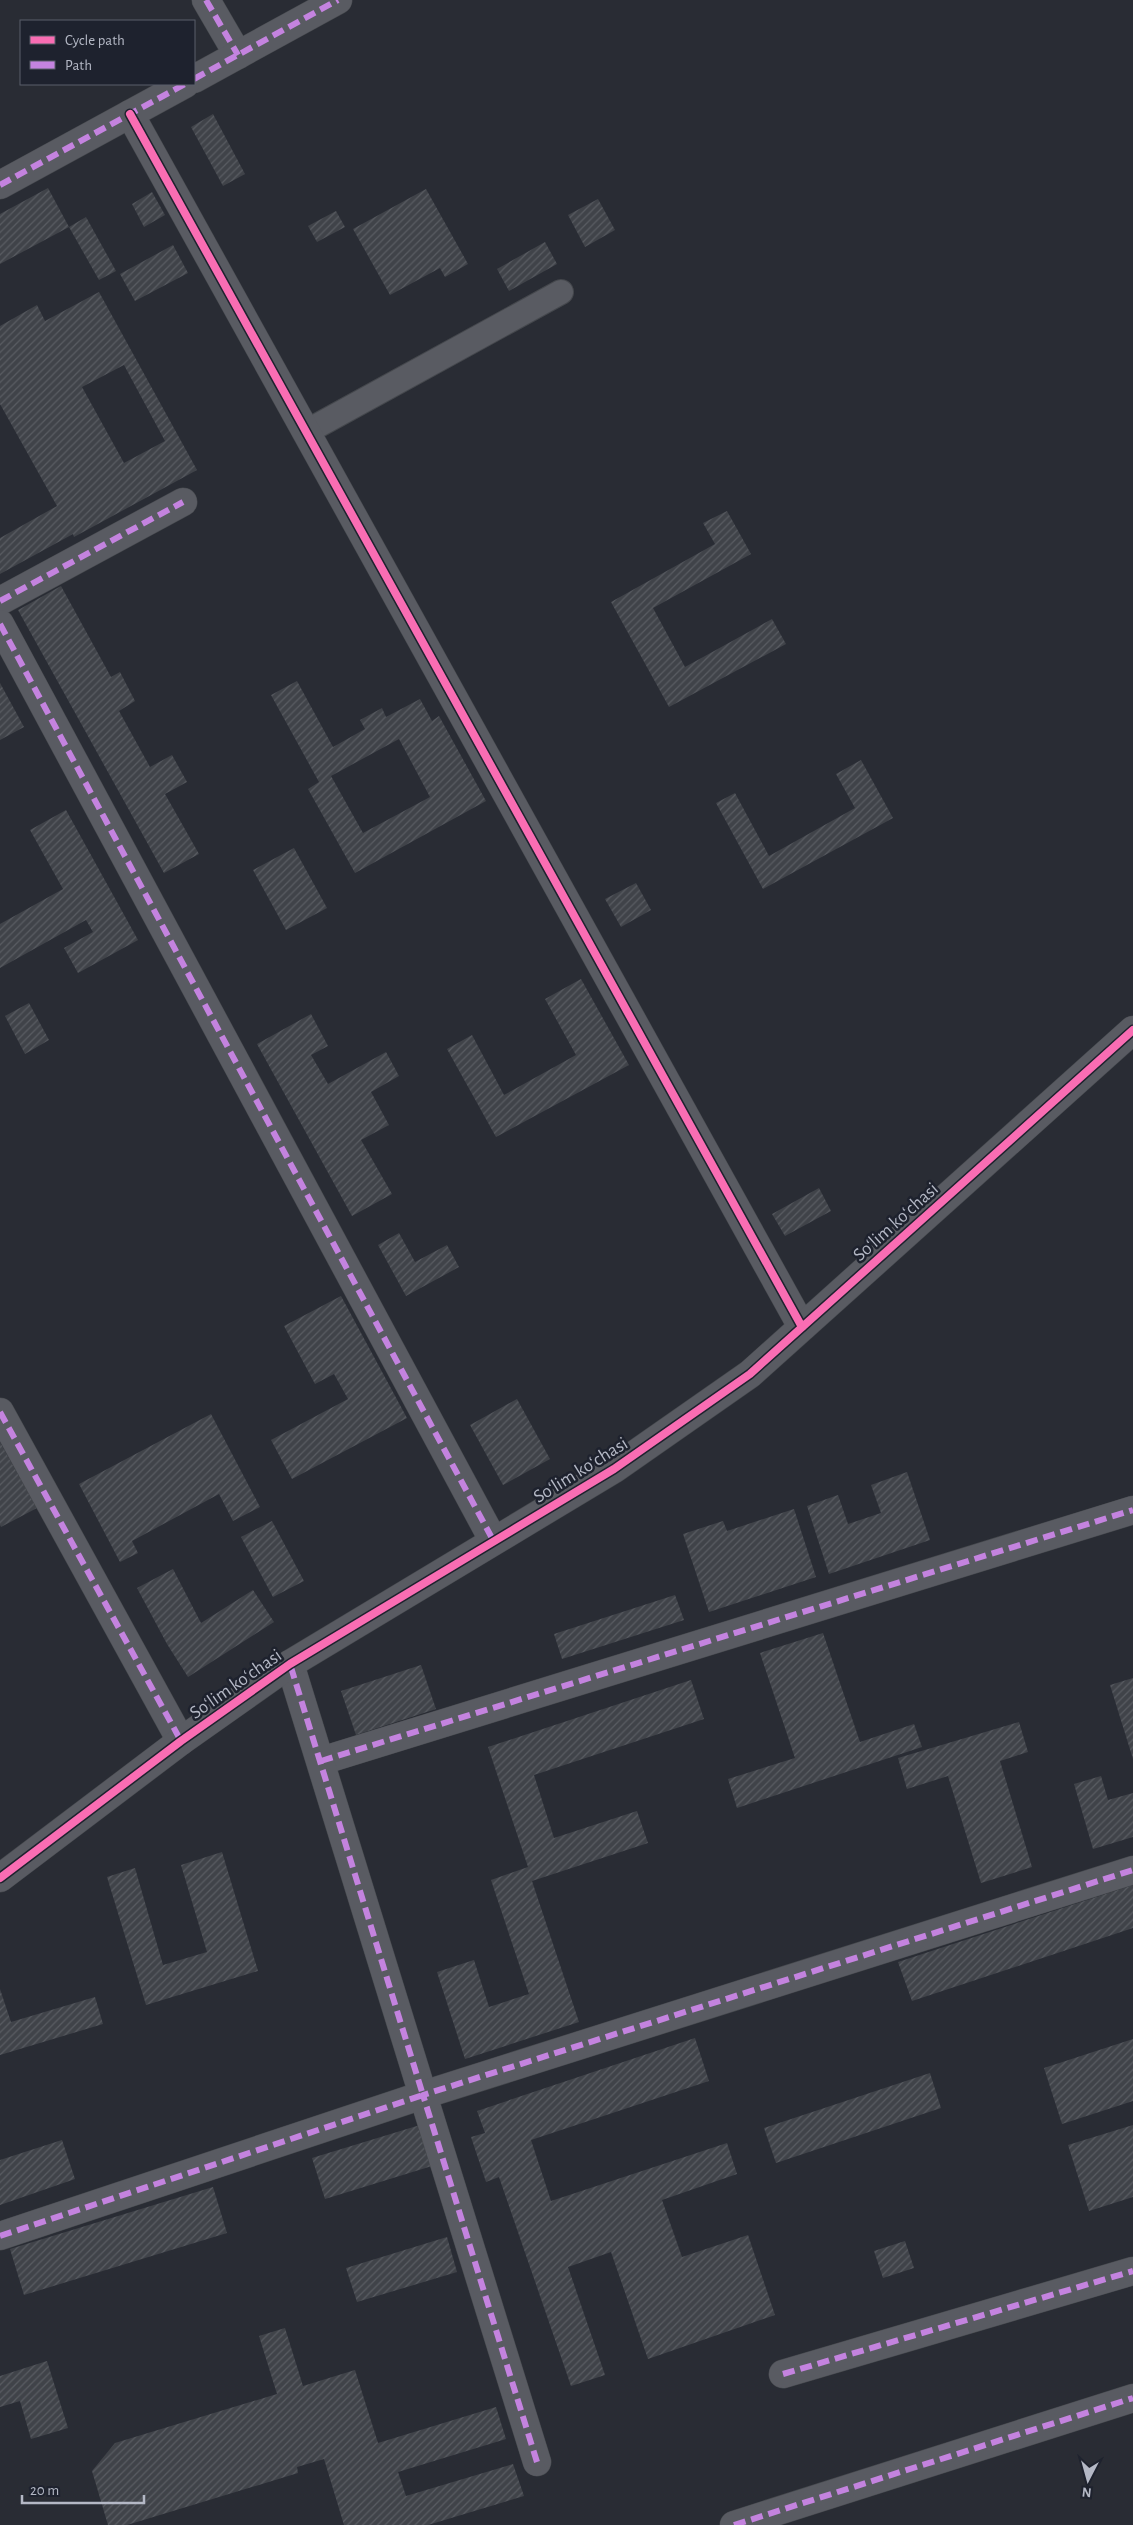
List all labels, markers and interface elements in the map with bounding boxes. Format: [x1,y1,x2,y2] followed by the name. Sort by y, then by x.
[20,20,195,85] legend
[65,33,125,48] text: Cycle path
[65,58,92,73] text: Path
[850,1179,942,1265] street label: Soʻlim koʻchasi
[530,1434,631,1507] street label: Soʻlim koʻchasi
[187,1646,285,1723] street label: Soʻlim koʻchasi
[1063,2455,1113,2505] north arrow
[22,2472,145,2504] scale bar
[30,2483,59,2498] text: 20 m
[1081,2484,1092,2499] text: N

